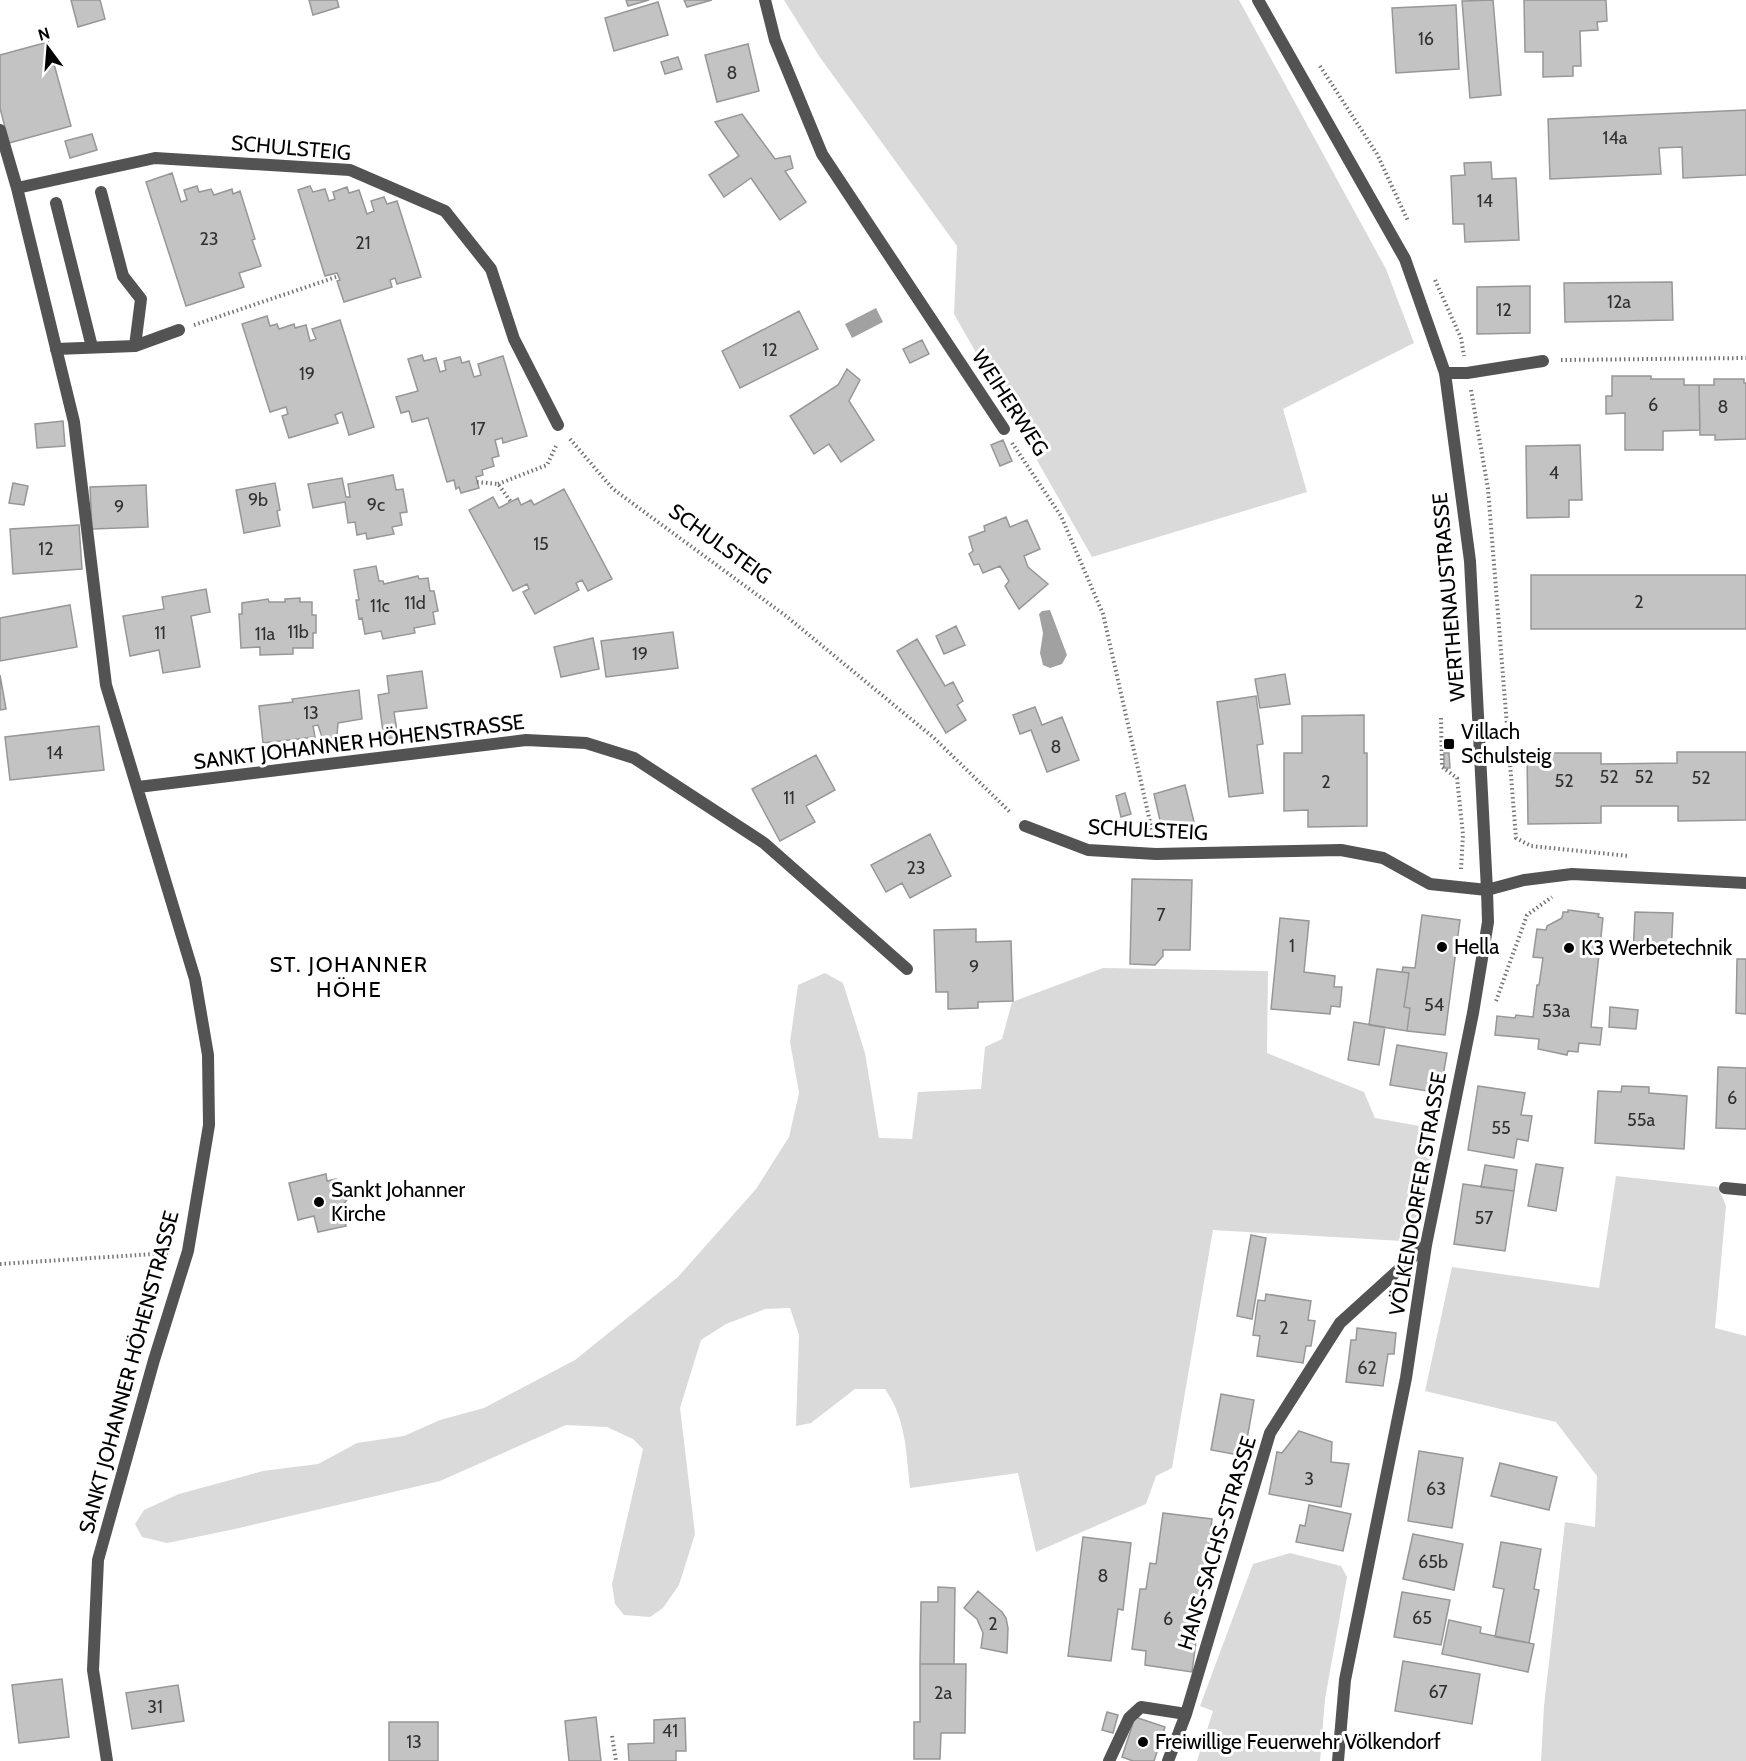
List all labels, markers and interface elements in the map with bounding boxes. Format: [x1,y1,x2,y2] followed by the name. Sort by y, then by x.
[18,18,78,78] north arrow
[36,23,52,45] text: N
[1418,28,1434,50] house number: 16
[727,62,737,84] house number: 8
[1603,127,1628,149] house number: 14a
[230,130,352,165] street label: SCHULSTEIG
[1477,190,1493,212] house number: 14
[199,228,219,250] house number: 23
[355,232,371,254] house number: 21
[1607,291,1631,313] house number: 12a
[1496,299,1512,321] house number: 12
[762,339,778,361] house number: 12
[967,345,1054,460] street label: WEIHERWEG
[299,363,315,385] house number: 19
[1648,394,1658,416] house number: 6
[1718,396,1728,418] house number: 8
[471,418,485,440] house number: 17
[1549,462,1559,484] house number: 4
[248,489,268,511] house number: 9b
[1427,492,1470,702] street label: WERTHENAUSTRASSE
[367,494,385,516] house number: 9c
[114,496,124,518] house number: 9
[664,498,776,589] street label: SCHULSTEIG
[533,533,549,555] house number: 15
[38,538,54,560] house number: 12
[1634,591,1644,613] house number: 2
[404,592,426,614] house number: 11d
[370,595,390,617] house number: 11c
[287,621,309,643] house number: 11b
[154,622,166,644] house number: 11
[255,623,276,645] house number: 11a
[632,643,648,665] house number: 19
[303,702,319,724] house number: 13
[192,709,526,774] street label: SANKT JOHANNER HÖHENSTRASSE
[1461,719,1552,768] place label: Villach Schulsteig
[1051,736,1061,758] house number: 8
[1442,737,1456,751] marker: Villach Schulsteig
[47,742,63,764] house number: 14
[1599,766,1619,788] house number: 52
[1634,766,1654,788] house number: 52
[1691,767,1711,789] house number: 52
[1554,770,1574,792] house number: 52
[1321,771,1331,793] house number: 2
[783,787,795,809] house number: 11
[1087,814,1209,845] street label: SCHULSTEIG
[906,857,926,879] house number: 23
[1156,904,1166,926] house number: 7
[1454,934,1499,959] place label: Hella
[1289,935,1295,957] house number: 1
[1581,935,1733,960] place label: K3 Werbetechnik
[1435,940,1449,954] marker: Hella
[1562,941,1576,955] marker: K3 Werbetechnik
[269,951,429,1003] district label: ST. JOHANNER HÖHE
[969,956,979,978] house number: 9
[1424,994,1444,1016] house number: 54
[1542,1000,1570,1022] house number: 53a
[1384,1070,1451,1318] street label: VÖLKENDORFER STRASSE
[1727,1087,1737,1109] house number: 6
[1627,1109,1655,1131] house number: 55a
[1491,1117,1511,1139] house number: 55
[331,1177,466,1226] place label: Sankt Johanner Kirche
[312,1195,326,1209] marker: Sankt Johanner Kirche
[1475,1207,1493,1229] house number: 57
[73,1208,184,1536] street label: SANKT JOHANNER HÖHENSTRASSE
[1279,1317,1289,1339] house number: 2
[1357,1357,1377,1379] house number: 62
[1172,1433,1261,1653] street label: HANS-SACHS-STRASSE
[1304,1468,1314,1490] house number: 3
[1426,1478,1446,1500] house number: 63
[1418,1551,1448,1573] house number: 65b
[1098,1565,1108,1587] house number: 8
[1412,1607,1432,1629] house number: 65
[1163,1608,1173,1630] house number: 6
[988,1613,998,1635] house number: 2
[1428,1681,1448,1703] house number: 67
[934,1682,952,1704] house number: 2a
[147,1696,163,1718] house number: 31
[662,1720,678,1742] house number: 41
[1155,1729,1441,1754] place label: Freiwillige Feuerwehr Völkendorf
[406,1731,422,1753] house number: 13
[1136,1735,1150,1749] marker: Freiwillige Feuerwehr Völkendorf

